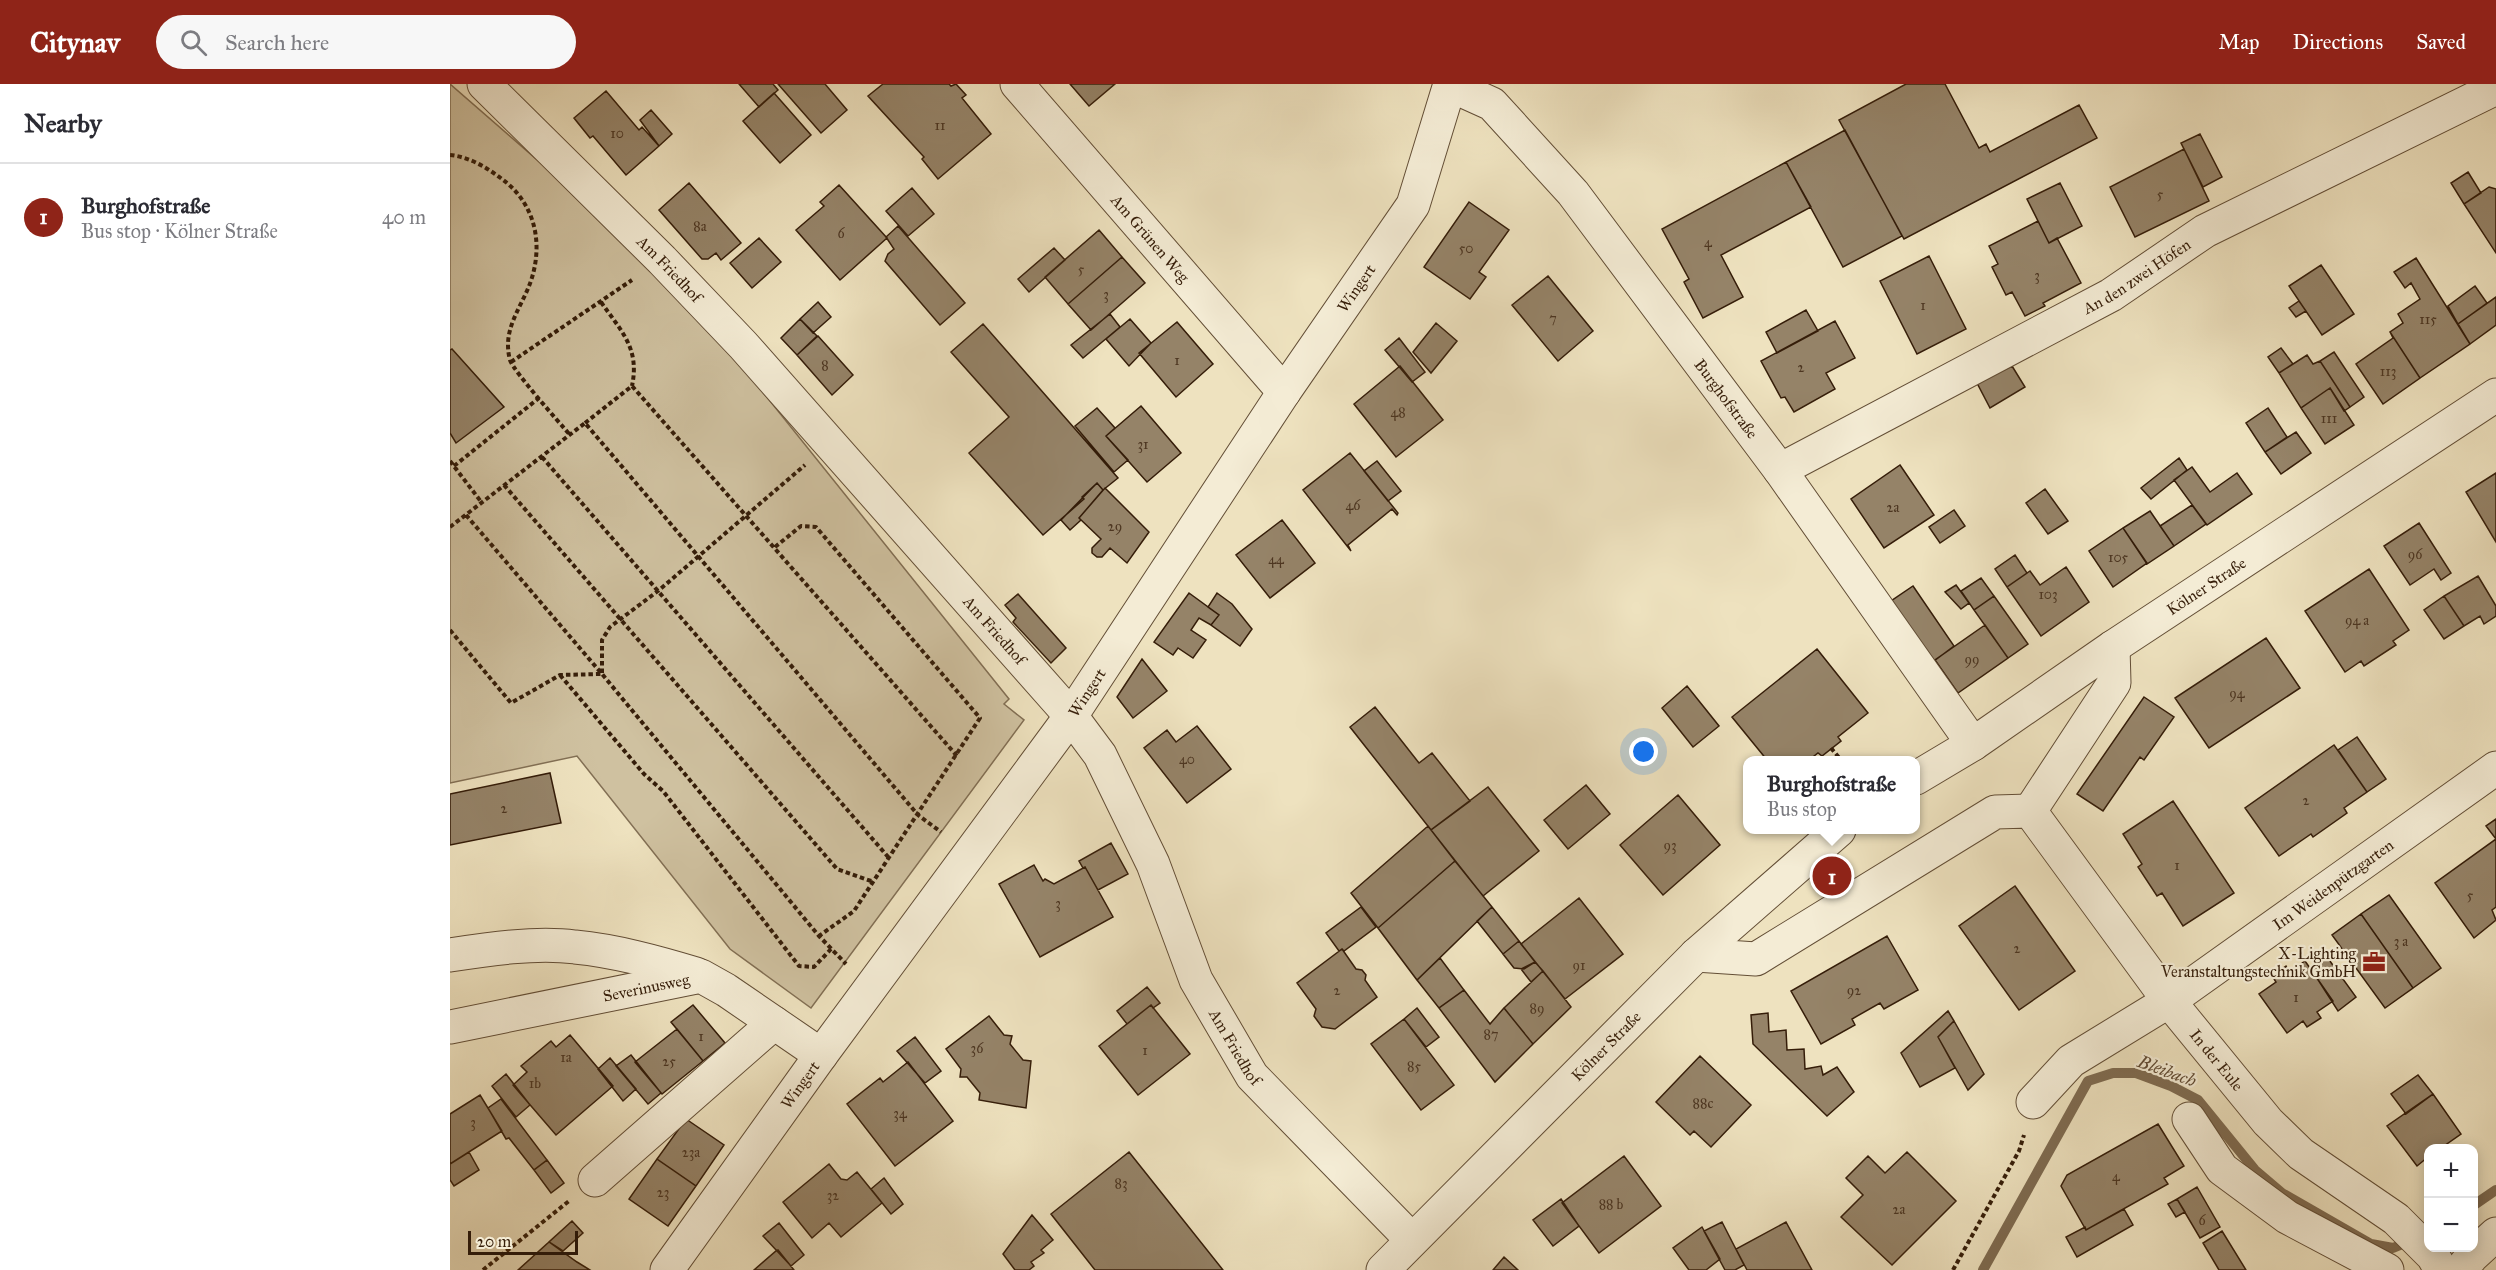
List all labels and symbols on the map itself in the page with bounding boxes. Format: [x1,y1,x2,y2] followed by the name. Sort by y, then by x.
[934,117,946,134] house number: 11
[610,125,624,142] house number: 10
[2157,186,2164,203] house number: 5
[1107,190,1194,287] street label: Am Grünen Weg
[693,218,707,235] house number: 8a
[837,225,845,242] house number: 6
[633,231,708,308] street label: Am Friedhof
[1704,234,1713,251] house number: 4
[2079,234,2194,318] street label: An den zwei Höfen
[1459,240,1473,257] house number: 50
[1333,260,1379,315] street label: Wingert
[1078,261,1085,278] house number: 5
[2034,267,2040,284] house number: 3
[1103,286,1109,303] house number: 3
[1920,297,1926,314] house number: 1
[1549,310,1557,327] house number: 7
[2419,311,2437,328] house number: 115
[1174,352,1180,369] house number: 1
[1691,355,1763,442] street label: Burghofstraße
[821,357,829,374] house number: 8
[1798,359,1805,376] house number: 2
[2380,363,2396,380] house number: 113
[1390,404,1406,421] house number: 48
[2321,410,2338,427] house number: 111
[1137,436,1149,453] house number: 31
[1346,497,1361,514] house number: 46
[1887,499,1899,516] house number: 2a
[1108,518,1122,535] house number: 29
[2408,546,2423,563] house number: 96
[2108,549,2129,566] house number: 105
[1268,551,1285,568] house number: 44
[2163,553,2249,619] street label: Kölner Straße
[2038,586,2058,603] house number: 103
[959,591,1032,670] street label: Am Friedhof
[2345,612,2369,629] house number: 94 a
[1964,651,1980,668] house number: 99
[1064,664,1110,720] street label: Wingert
[2229,685,2246,702] house number: 94
[1629,737,1658,766] your location
[1179,751,1195,768] house number: 40
[2303,792,2310,809] house number: 2
[501,800,508,817] house number: 2
[2269,835,2397,934] street label: Im Weidenpützgarten
[1663,837,1677,854] house number: 93
[1812,854,1852,898] pin: 1
[2174,857,2180,874] house number: 1
[2467,887,2474,904] house number: 5
[1055,895,1061,912] house number: 3
[2394,933,2408,950] house number: 3 a
[2014,940,2021,957] house number: 2
[2160,944,2357,982] place label: X-Lighting Veranstaltungstechnik GmbH
[2361,949,2387,975] office icon: X-Lighting Veranstaltungstechnik GmbH
[1573,957,1586,974] house number: 91
[601,969,692,1005] street label: Severinusweg
[1334,982,1341,999] house number: 2
[1847,982,1861,999] house number: 92
[2293,989,2299,1006] house number: 1
[1530,1000,1544,1017] house number: 89
[1205,1005,1267,1091] street label: Am Friedhof
[1567,1007,1645,1085] street label: Kölner Straße
[2186,1025,2248,1095] street label: In der Eule
[1484,1026,1498,1043] house number: 87
[698,1028,704,1045] house number: 1
[971,1040,984,1057] house number: 36
[1142,1042,1148,1059] house number: 1
[560,1049,572,1066] house number: 1a
[2134,1050,2199,1092] water label: Bleibach
[662,1053,676,1070] house number: 25
[776,1057,823,1112] street label: Wingert
[1407,1058,1421,1075] house number: 85
[529,1075,541,1092] house number: 1b
[1693,1095,1713,1112] house number: 88c
[893,1105,908,1122] house number: 34
[470,1114,476,1131] house number: 3
[682,1144,700,1161] house number: 23a
[2112,1168,2121,1185] house number: 4
[1114,1175,1128,1192] house number: 83
[657,1184,669,1201] house number: 23
[827,1187,839,1204] house number: 32
[1599,1196,1624,1213] house number: 88 b
[1893,1201,1905,1218] house number: 2a
[2198,1212,2206,1229] house number: 6
[468,1228,578,1256] scale bar

